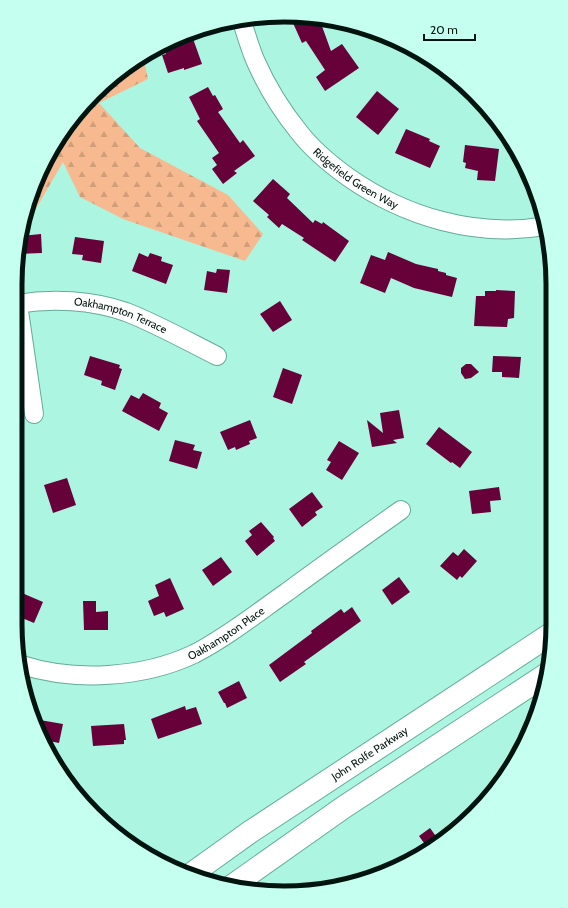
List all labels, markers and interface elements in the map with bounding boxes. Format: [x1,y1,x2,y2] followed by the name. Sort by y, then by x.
[424,16,475,42] scale bar
[430,22,458,37] text: 20 m
[310,145,401,212] street label: Ridgefield Green Way
[73,294,170,337] street label: Oakhampton Terrace
[185,603,267,663] street label: Oakhampton Place
[328,723,411,784] street label: John Rolfe Parkway

